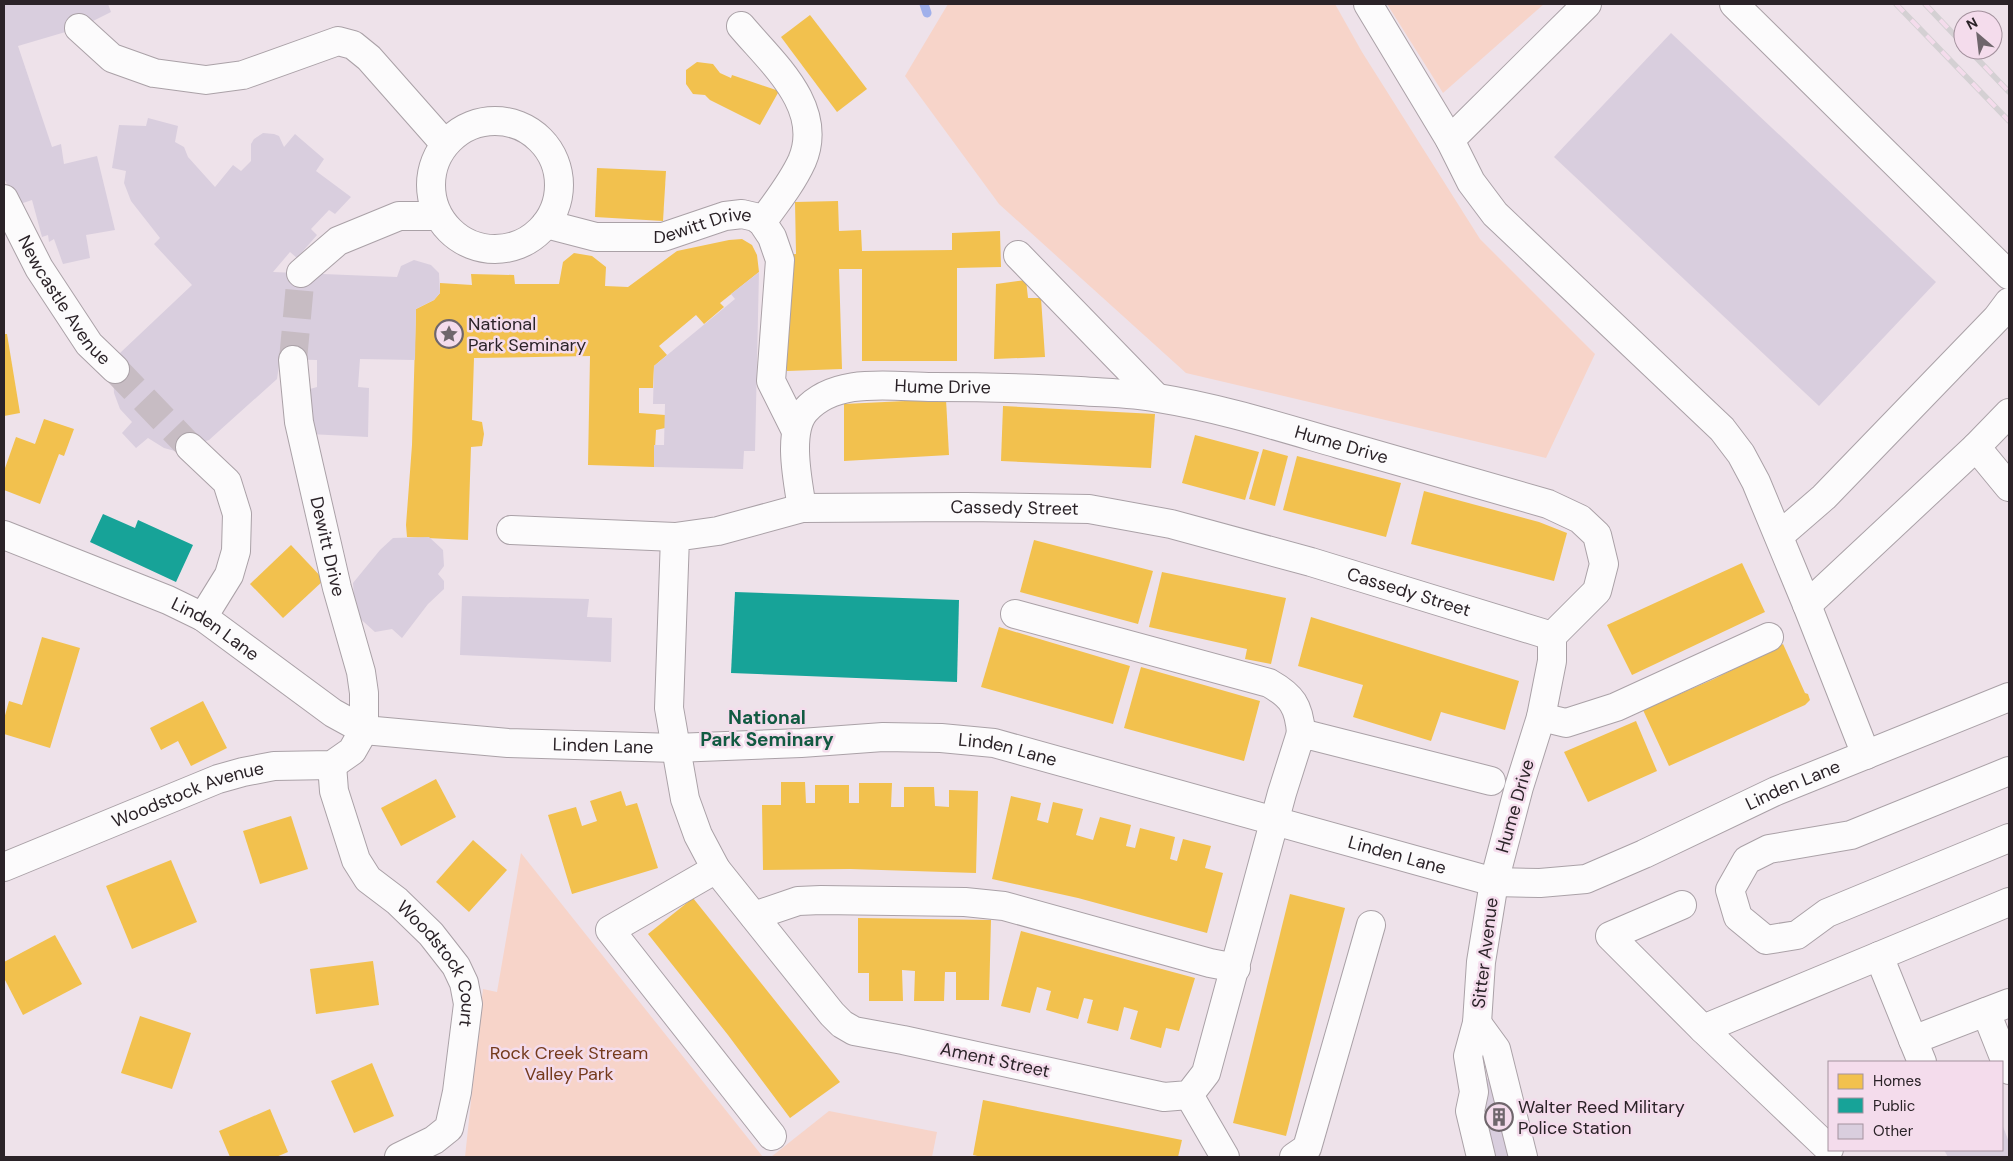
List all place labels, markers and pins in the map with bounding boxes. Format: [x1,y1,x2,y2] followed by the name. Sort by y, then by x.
[468,312,586,357] place label: National Park Seminary
[434,319,464,349] place icon: National Park Seminary
[1518,1095,1685,1140] place label: Walter Reed Military Police Station
[1484,1102,1514,1132] building icon: Walter Reed Military Police Station

